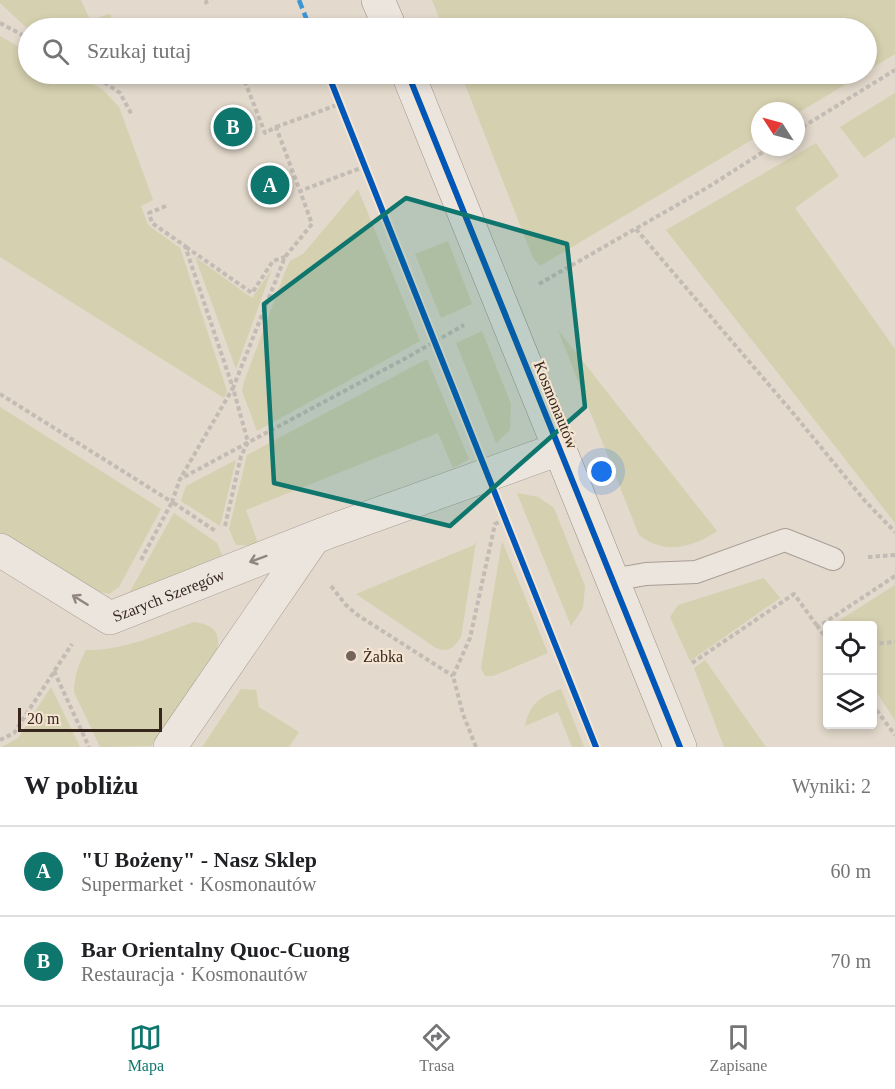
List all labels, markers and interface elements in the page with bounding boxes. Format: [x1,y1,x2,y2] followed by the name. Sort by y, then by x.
[18,18,877,84] search box
[39,35,72,68] icon: search
[87,38,191,63] text: Szukaj tutaj
[751,102,805,156] north arrow
[214,104,252,150] pin: B
[250,162,290,207] pin: A
[531,359,582,452] street label: Kosmonautów
[587,457,616,486] your location
[249,555,268,566] one-way arrow
[110,565,227,625] street label: Szarych Szeregów
[72,593,89,605] one-way arrow
[823,621,877,729] map controls
[823,621,877,675] button: locate
[363,648,403,665] place label: Żabka
[344,649,358,663] marker: Żabka
[823,675,877,729] button: layers
[18,705,162,732] scale bar
[27,710,59,727] text: 20 m
[24,771,138,800] text: W pobliżu
[792,775,871,797] text: Wyniki: 2
[81,847,317,872] text: "U Bożeny" - Nasz Sklep
[36,860,51,882] text: A
[830,860,871,882] text: 60 m
[81,873,317,895] text: Supermarket · Kosmonautów
[81,937,350,962] text: Bar Orientalny Quoc-Cuong
[37,950,50,972] text: B
[830,950,871,972] text: 70 m
[81,963,308,985] text: Restauracja · Kosmonautów
[128,1021,164,1075] tab: Mapa
[419,1021,454,1075] tab: Trasa
[710,1021,767,1075] tab: Zapisane

